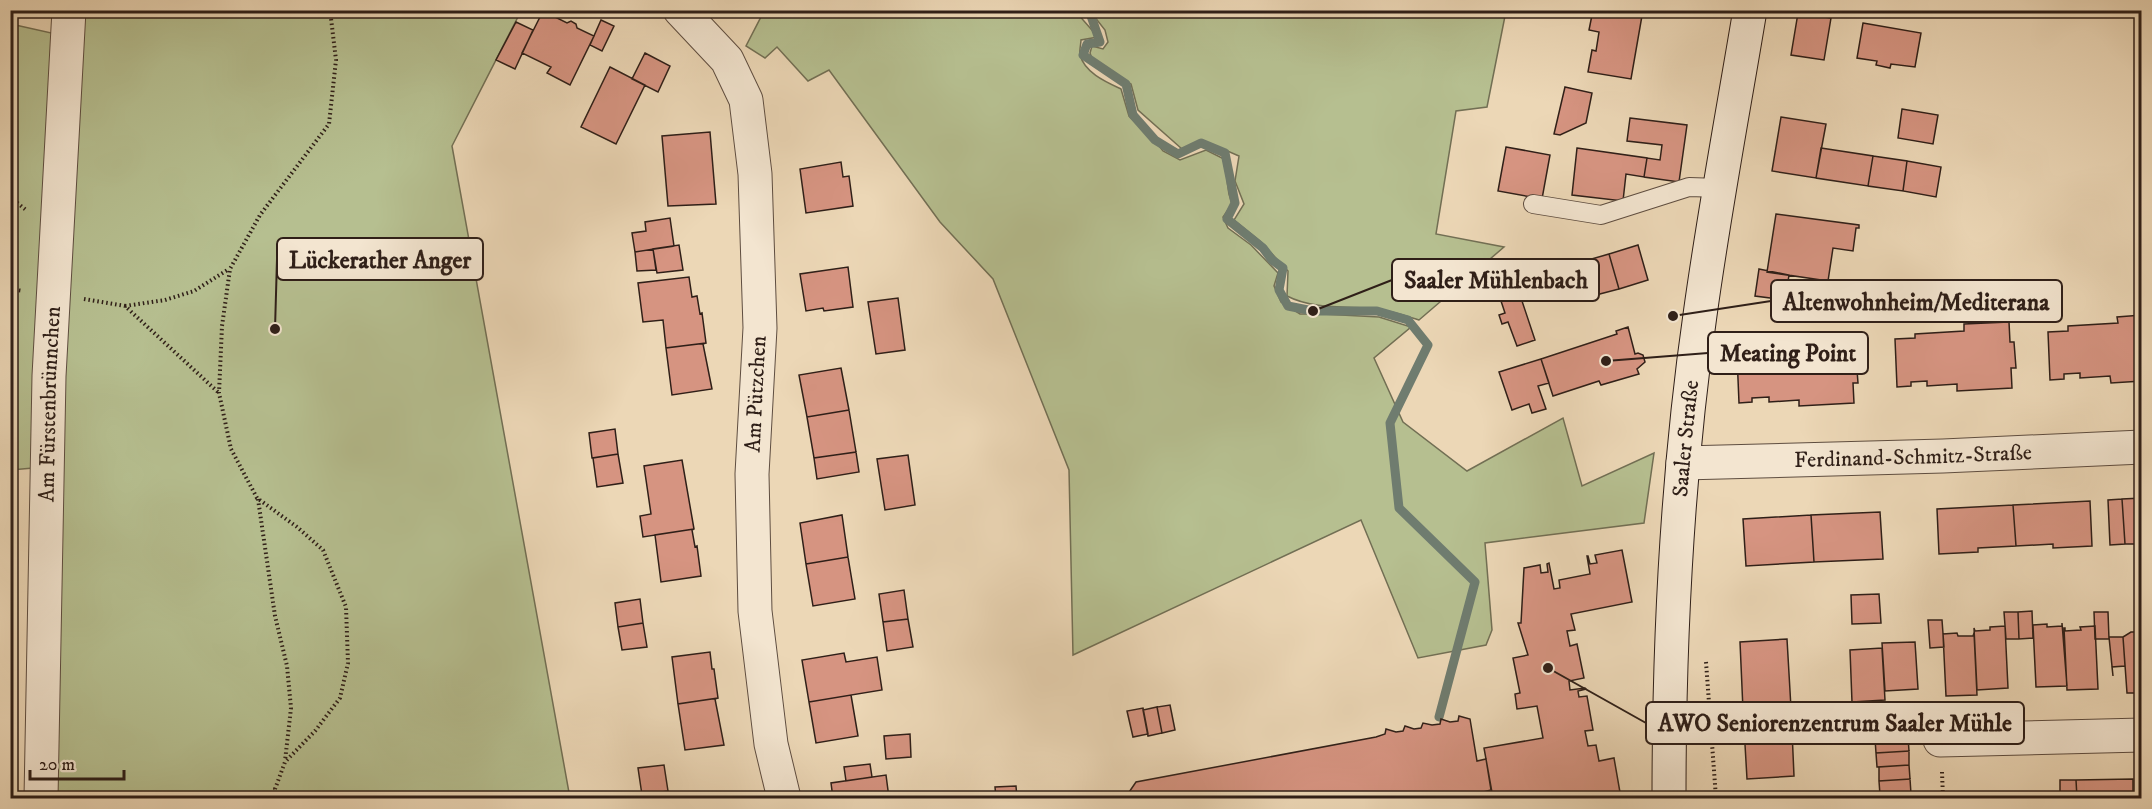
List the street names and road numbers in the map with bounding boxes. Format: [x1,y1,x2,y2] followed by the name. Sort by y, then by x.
[33,305,66,502] street label: Am Fürstenbrünnchen
[739,334,773,453] street label: Am Pützchen
[1667,379,1705,498] street label: Saaler Straße
[1794,438,2032,474] street label: Ferdinand-Schmitz-Straße

